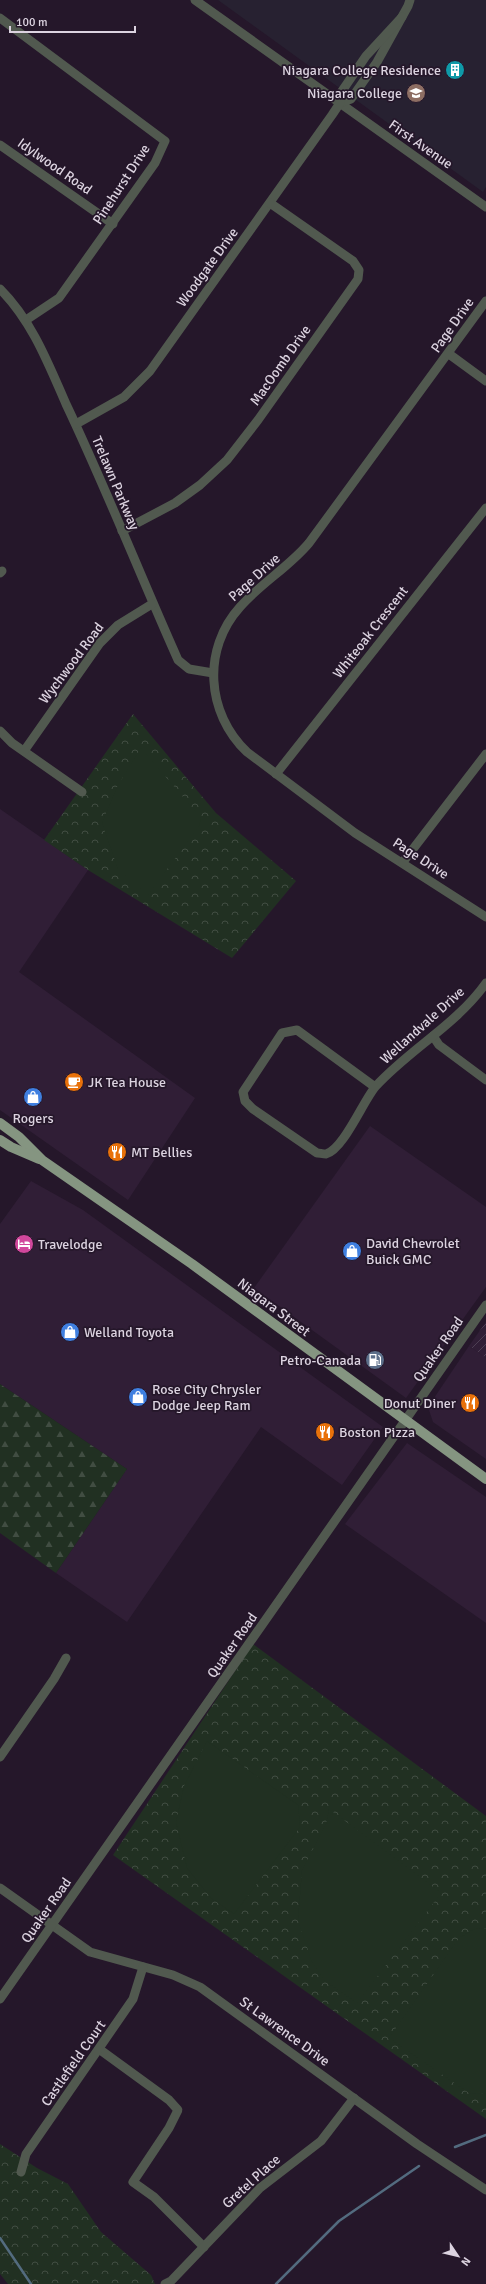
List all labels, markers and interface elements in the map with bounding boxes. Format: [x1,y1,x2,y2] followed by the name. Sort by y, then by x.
[10,8,135,34] scale bar
[16,15,48,30] text: 100 m
[444,59,466,81] building icon: Niagara College Residence
[282,62,441,79] place label: Niagara College Residence
[405,82,427,104] school or university icon: Niagara College
[307,85,402,102] place label: Niagara College
[385,116,456,173] street label: First Avenue
[14,134,95,198] street label: Idylwood Road
[89,141,154,228] street label: Pinehurst Drive
[173,224,242,310] street label: Woodgate Drive
[427,294,478,356] street label: Page Drive
[246,322,314,409] street label: MacOomb Drive
[88,434,143,533] street label: Trelawn Parkway
[225,550,284,605] street label: Page Drive
[329,583,412,682] street label: Whiteoak Crescent
[35,619,107,707] street label: Wychwood Road
[389,834,452,883] street label: Page Drive
[377,983,468,1068] street label: Wellandvale Drive
[63,1071,85,1093] cafe icon: JK Tea House
[88,1074,166,1091] place label: JK Tea House
[22,1086,44,1108] shop icon: Rogers
[12,1110,54,1127] place label: Rogers
[106,1141,128,1163] restaurant icon: MT Bellies
[131,1144,192,1161] place label: MT Bellies
[13,1233,35,1255] hotel icon: Travelodge
[366,1235,460,1268] place label: David Chevrolet Buick GMC
[38,1236,102,1253] place label: Travelodge
[341,1240,363,1262] shop icon: David Chevrolet Buick GMC
[234,1275,313,1340] street label: Niagara Street
[410,1313,467,1385] street label: Quaker Road
[59,1321,81,1343] shop icon: Welland Toyota
[84,1324,174,1341] place label: Welland Toyota
[364,1349,386,1371] fuel station icon: Petro-Canada
[280,1352,361,1369] place label: Petro-Canada
[152,1381,262,1414] place label: Rose City Chrysler Dodge Jeep Ram
[127,1386,149,1408] shop icon: Rose City Chrysler Dodge Jeep Ram
[459,1392,481,1414] restaurant icon: Donut Diner
[384,1395,457,1412] place label: Donut Diner
[314,1421,336,1443] restaurant icon: Boston Pizza
[339,1424,415,1441] place label: Boston Pizza
[204,1609,261,1681] street label: Quaker Road
[18,1874,75,1946] street label: Quaker Road
[236,1993,333,2070] street label: St Lawrence Drive
[38,2017,109,2109] street label: Castlefield Court
[219,2151,284,2212] street label: Gretel Place
[438,2236,478,2276] north arrow
[458,2255,473,2268] text: N

